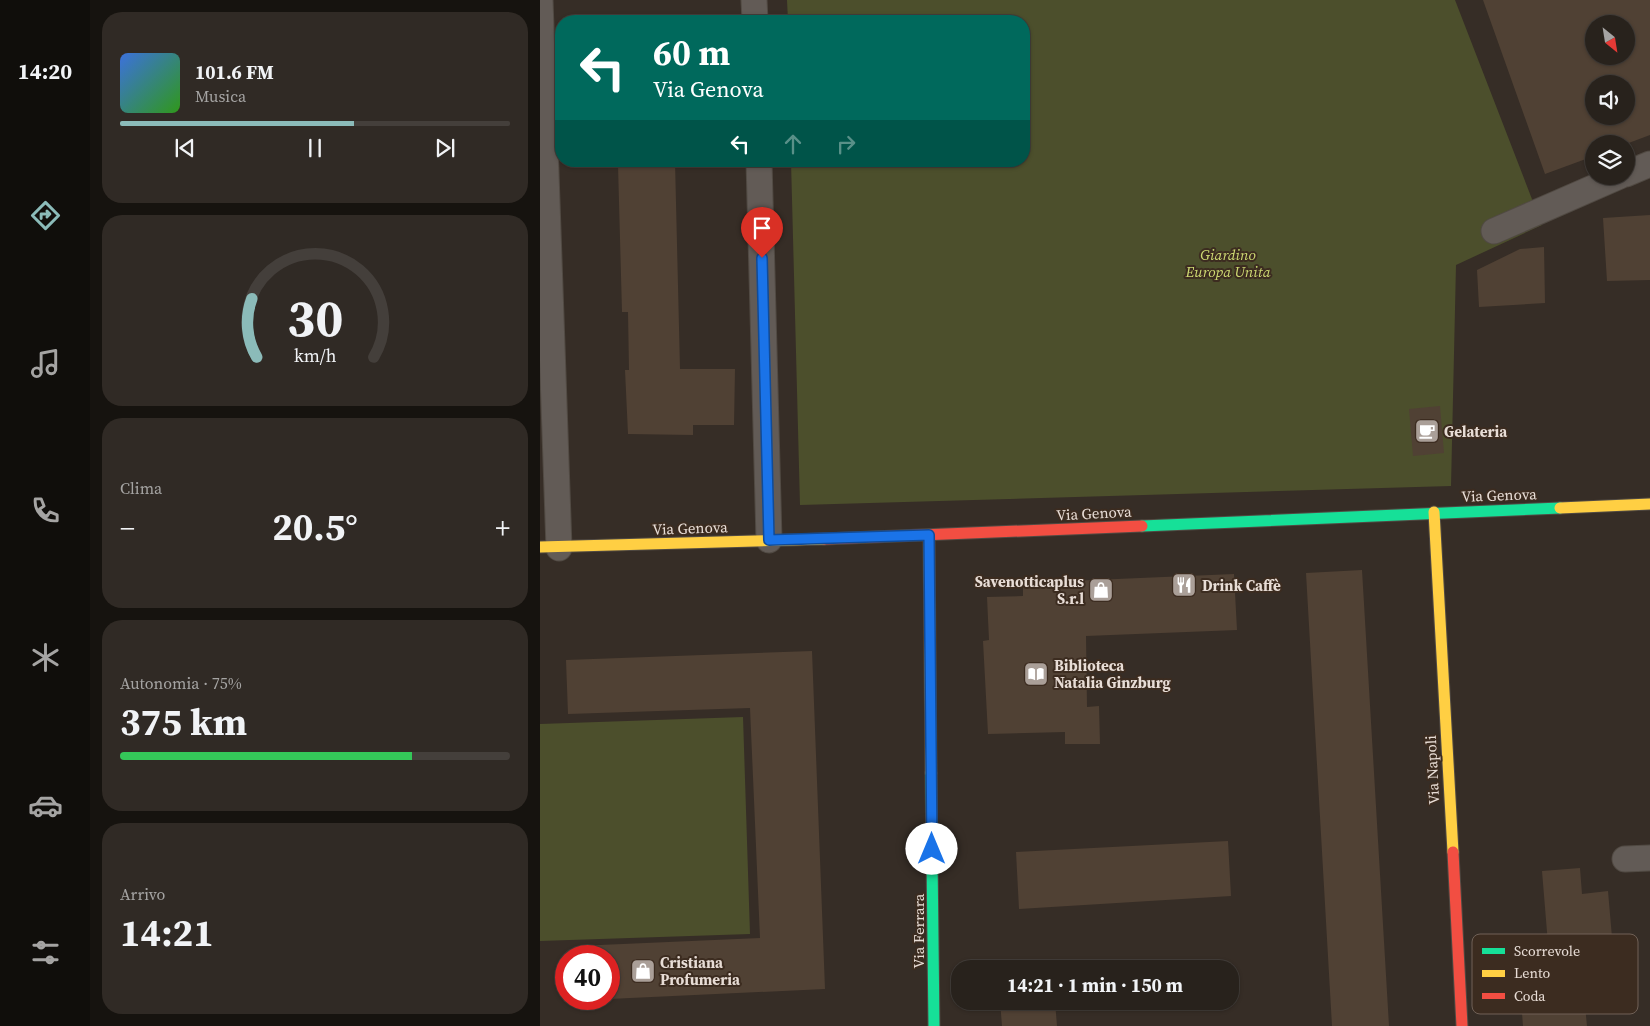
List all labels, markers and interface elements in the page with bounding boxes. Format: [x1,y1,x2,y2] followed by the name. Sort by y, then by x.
[1585,15,1635,65] north arrow
[1585,15,1635,185] map controls
[653,29,730,77] text: 60 m
[570,35,635,100] icon: left
[18,56,72,86] text: 14:20
[195,59,274,85] text: 101.6 FM
[653,74,764,104] text: Via Genova
[1585,75,1635,125] button: sound
[195,85,246,107] text: Musica
[726,130,754,158] icon: left
[779,130,807,158] icon: ahead
[832,130,860,158] icon: right
[171,134,199,162] icon: previous
[301,134,329,162] icon: pause
[431,134,459,162] icon: next
[1585,135,1635,185] button: layers
[28,198,63,233] icon: directions
[741,207,783,258] pin
[748,214,776,242] icon: arrive
[1184,244,1271,282] park label: Giardino Europa Unita
[287,282,343,353] text: 30
[294,343,337,368] text: km/h
[28,346,63,381] icon: music
[1414,418,1440,444] cafe icon: Gelateria
[1444,421,1508,442] place label: Gelateria
[120,477,162,499] text: Clima
[1461,483,1537,507] street label: Via Genova
[28,493,63,528] icon: phone
[272,501,358,553] text: 20.5°
[1056,501,1133,525] street label: Via Genova
[120,509,135,547] text: −
[495,509,510,547] text: +
[652,516,728,540] street label: Via Genova
[975,571,1084,609] place label: Savenotticaplus S.r.l
[1171,572,1197,598] restaurant icon: Drink Caffè
[1202,575,1281,596] place label: Drink Caffè
[1088,577,1114,603] shop icon: Savenotticaplus S.r.l
[28,640,63,675] icon: climate
[1054,655,1171,693] place label: Biblioteca Natalia Ginzburg
[1023,661,1049,687] library icon: Biblioteca Natalia Ginzburg
[120,672,242,694] text: Autonomia · 75%
[120,696,247,748] text: 375 km
[1420,735,1444,805] street label: Via Napoli
[28,788,63,823] icon: car
[905,822,957,874] position arrow
[120,883,165,905] text: Arrivo
[908,893,929,968] street label: Via Ferrara
[120,907,214,959] text: 14:21
[1472,934,1638,1014] legend
[28,935,63,970] icon: filters
[1514,941,1580,961] text: Scorrevole
[555,945,620,1010] speed limit sign: 40
[660,952,741,990] place label: Cristiana Profumeria
[630,958,656,984] shop icon: Cristiana Profumeria
[1514,963,1550,983] text: Lento
[1007,972,1183,998] text: 14:21 · 1 min · 150 m
[1514,986,1546,1006] text: Coda

